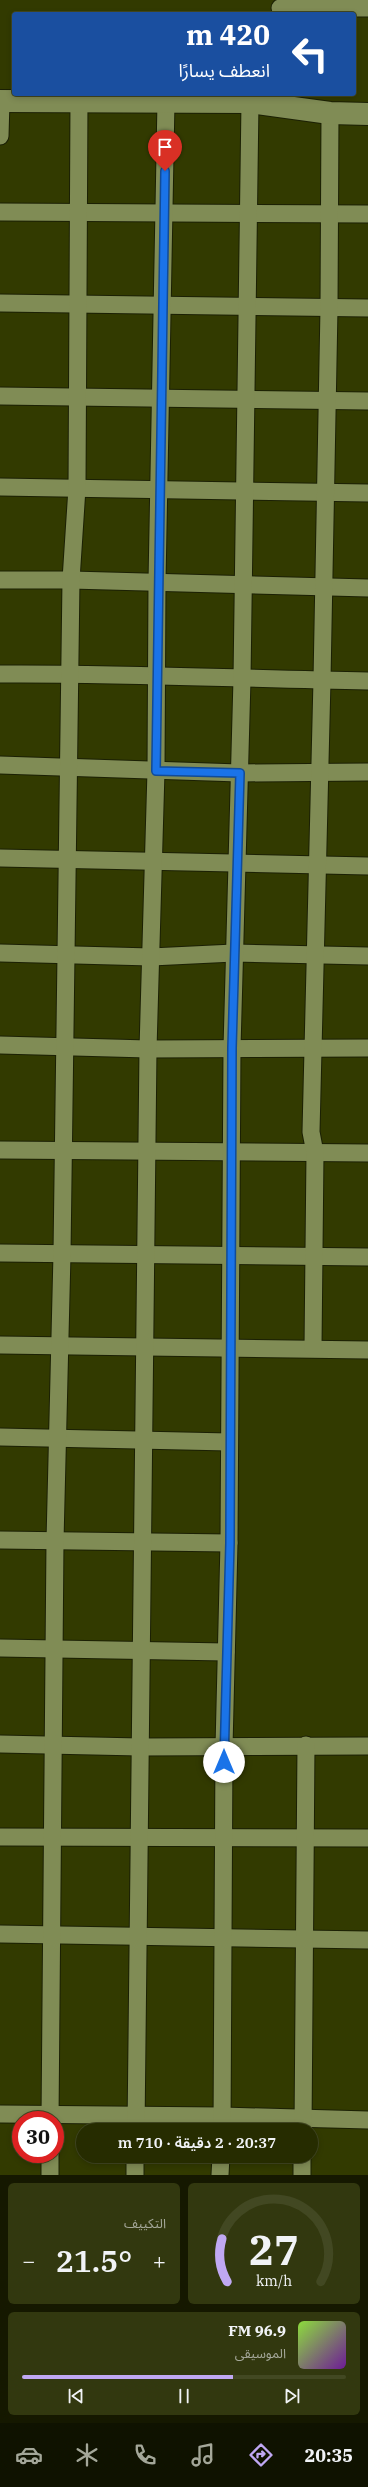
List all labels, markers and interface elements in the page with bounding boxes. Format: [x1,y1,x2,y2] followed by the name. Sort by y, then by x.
[186,16,270,53] text: 420 m
[284,28,336,80] icon: left
[178,59,270,82] text: انعطف يسارًا
[148,130,182,171] pin
[154,136,176,158] icon: arrive
[203,1741,245,1783] position arrow
[12,2111,64,2163] speed limit sign: 30
[118,2133,276,2152] text: 20:37 · 2 دقيقة · 710 m
[124,2215,166,2232] text: التكييف
[249,2221,299,2275] text: 27
[56,2241,132,2280] text: 21.5°
[22,2246,35,2275] text: −
[153,2246,166,2275] text: +
[256,2270,292,2289] text: km/h
[228,2321,286,2340] text: 96.9 FM
[235,2345,286,2362] text: الموسيقى
[65,2385,87,2407] icon: previous
[173,2385,195,2407] icon: pause
[281,2385,303,2407] icon: next
[15,2441,43,2469] icon: car
[73,2441,101,2469] icon: climate
[131,2441,159,2469] icon: phone
[189,2441,217,2469] icon: music
[247,2441,275,2469] icon: directions
[304,2444,353,2467] text: 20:35

